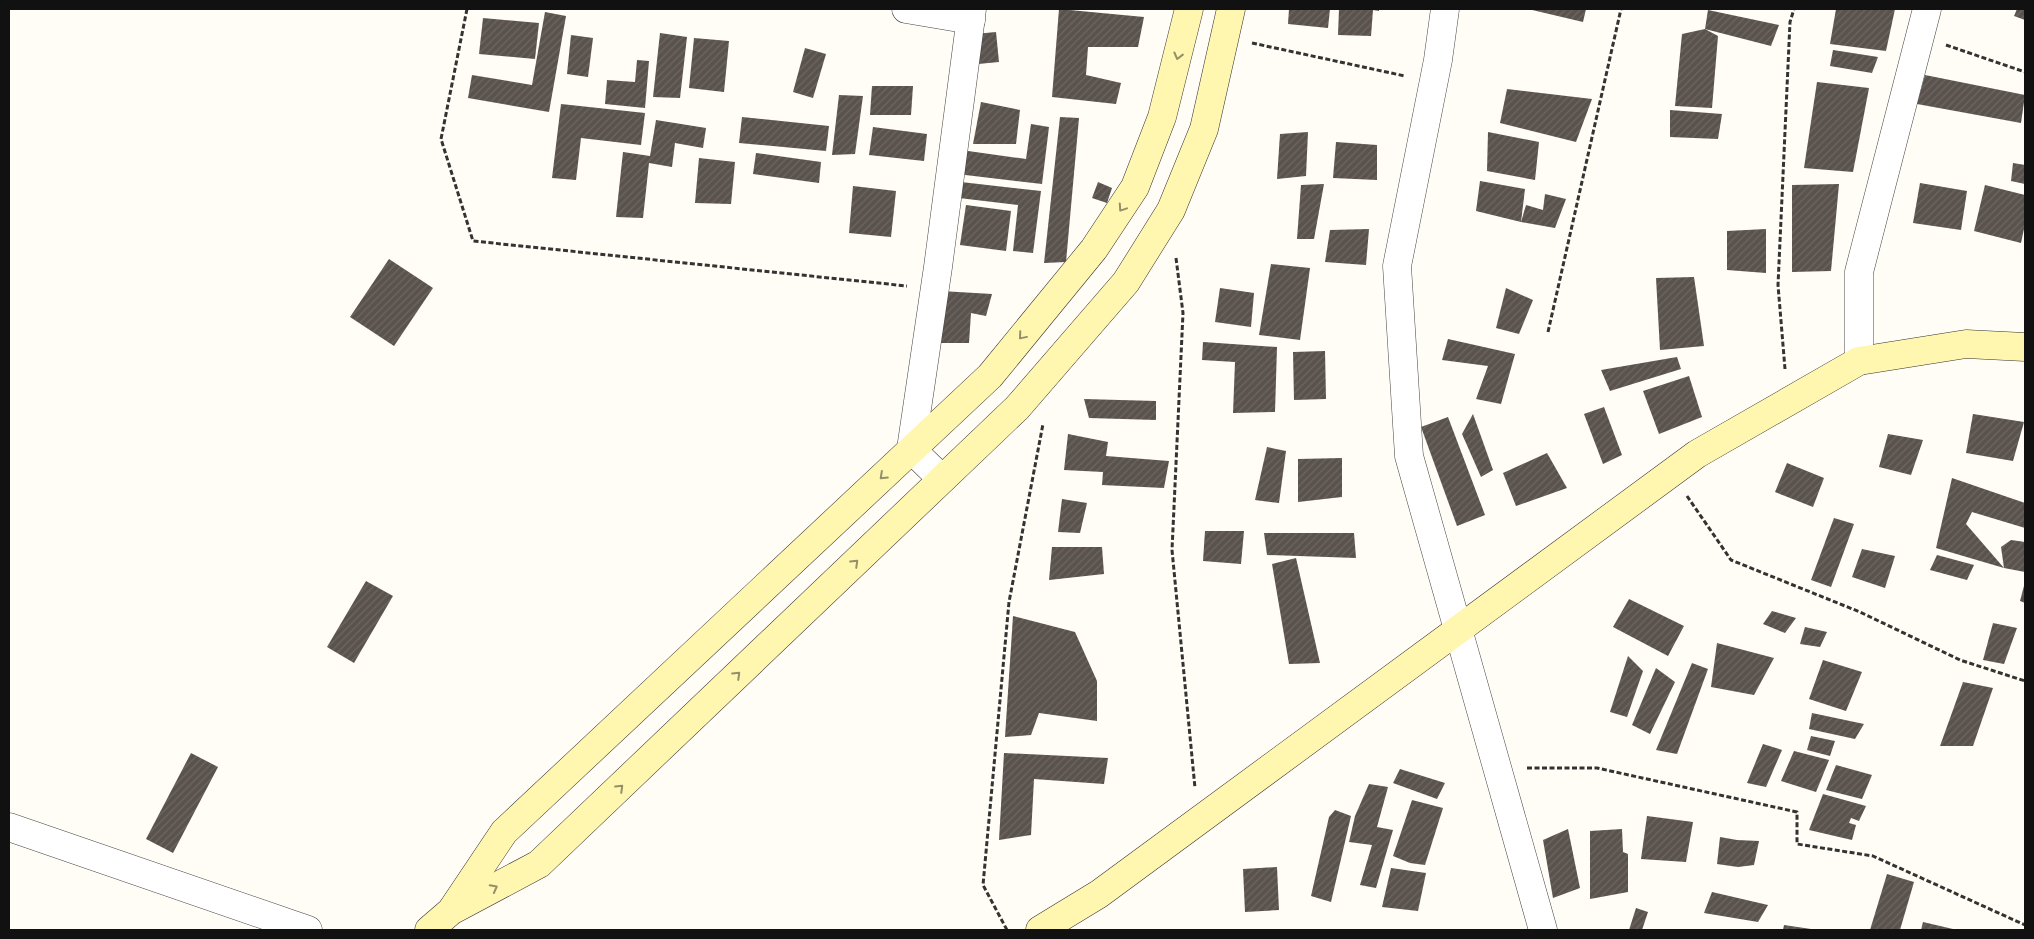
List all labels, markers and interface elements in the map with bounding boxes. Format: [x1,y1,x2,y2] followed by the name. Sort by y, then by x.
[1173,52,1183,60] one-way arrow
[1118,202,1128,211] one-way arrow
[1020,330,1028,339] one-way arrow
[880,470,889,479] one-way arrow
[849,560,858,569] one-way arrow
[732,672,741,681] one-way arrow
[614,785,623,794] one-way arrow
[489,884,498,894] one-way arrow

